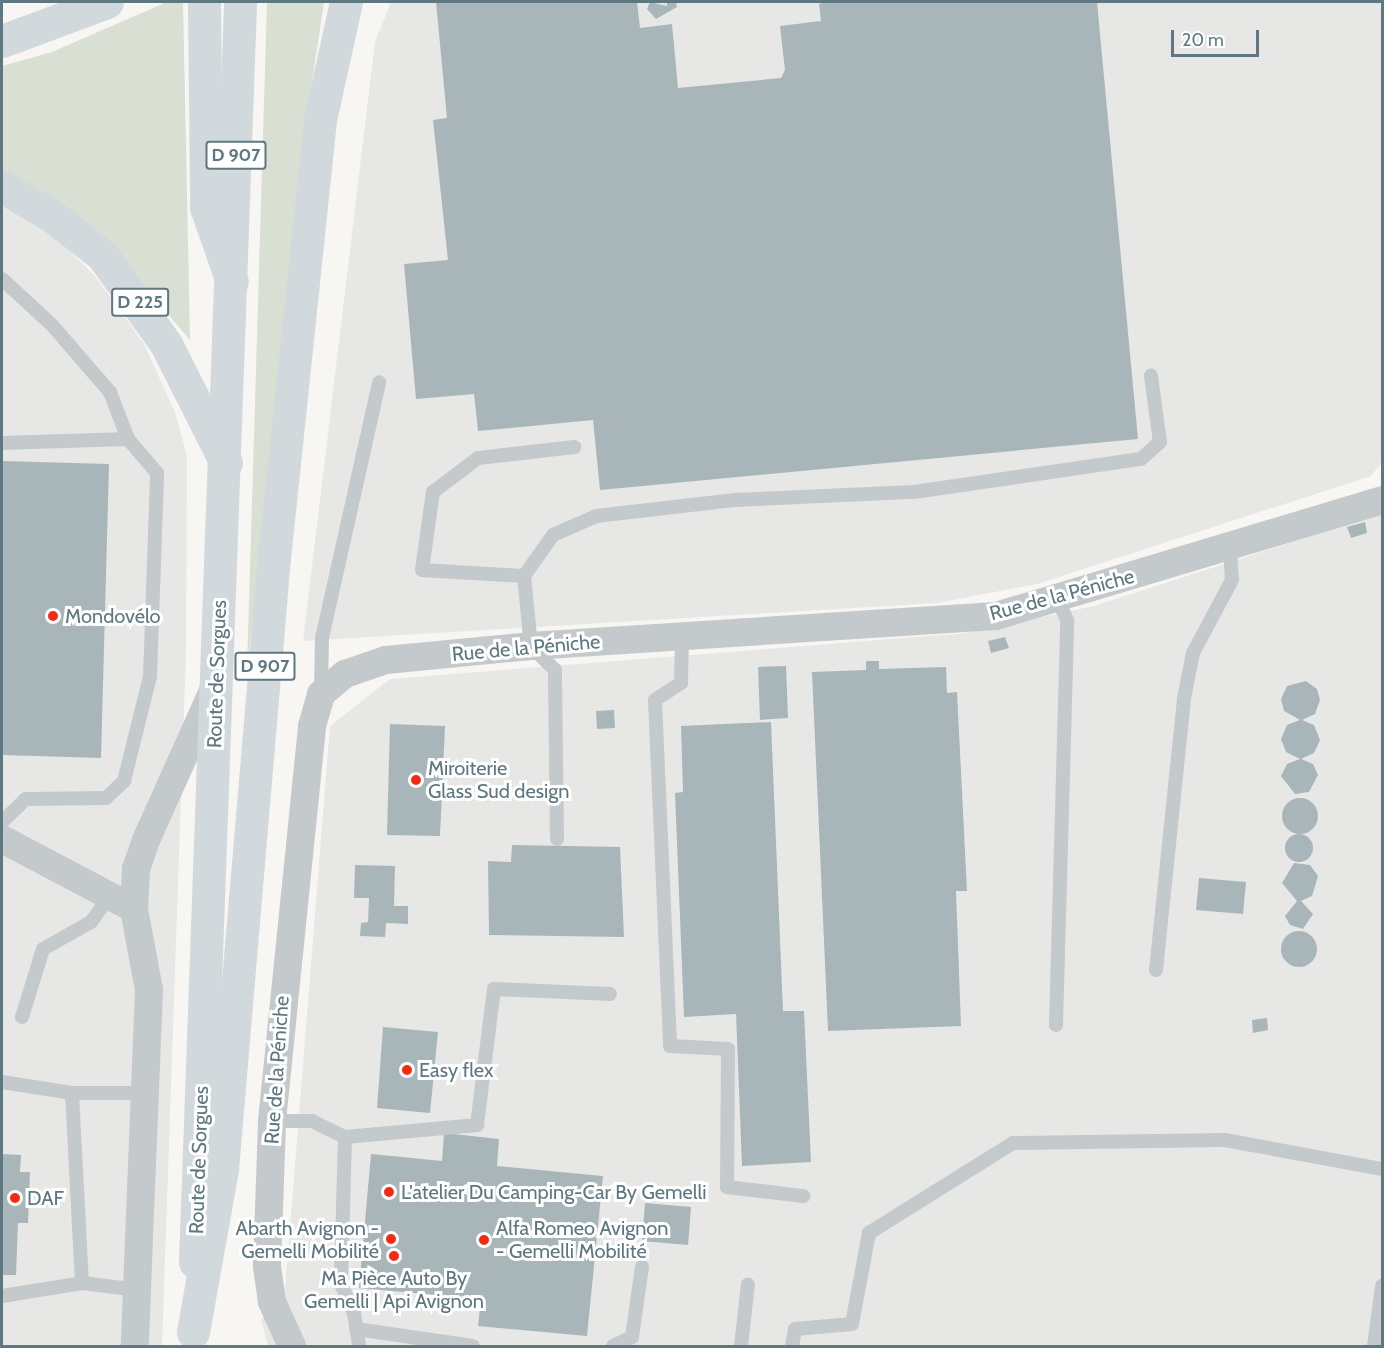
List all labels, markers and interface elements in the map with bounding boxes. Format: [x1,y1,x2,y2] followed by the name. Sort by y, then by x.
[1174,18,1262,56] scale bar
[1182,29,1224,51] text: 20 m
[204,140,268,170] road number: D 907
[110,287,170,317] road number: D 225
[987,564,1137,626] street label: Rue de la Péniche
[202,600,232,748] street label: Route de Sorgues
[65,604,161,628] place label: Mondovélo
[46,609,60,623] marker: Mondovélo
[451,630,601,666] street label: Rue de la Péniche
[234,651,296,681] road number: D 907
[428,756,569,803] place label: Miroiterie Glass Sud design
[409,773,423,787] marker: Miroiterie Glass Sud design
[260,995,294,1145] street label: Rue de la Péniche
[419,1058,493,1082] place label: Easy flex
[400,1063,414,1077] marker: Easy flex
[184,1086,214,1234] street label: Route de Sorgues
[401,1180,706,1204] place label: L'atelier Du Camping-Car By Gemelli
[382,1185,396,1199] marker: L'atelier Du Camping-Car By Gemelli
[27,1186,64,1210] place label: DAF
[8,1191,22,1205] marker: DAF
[236,1216,379,1263] place label: Abarth Avignon - Gemelli Mobilité
[496,1216,668,1263] place label: Alfa Romeo Avignon - Gemelli Mobilité
[384,1232,398,1246] marker: Abarth Avignon - Gemelli Mobilité
[477,1233,491,1247] marker: Alfa Romeo Avignon - Gemelli Mobilité
[387,1249,401,1263] marker: Ma Pièce Auto By Gemelli | Api Avignon
[304,1266,484,1313] place label: Ma Pièce Auto By Gemelli | Api Avignon

